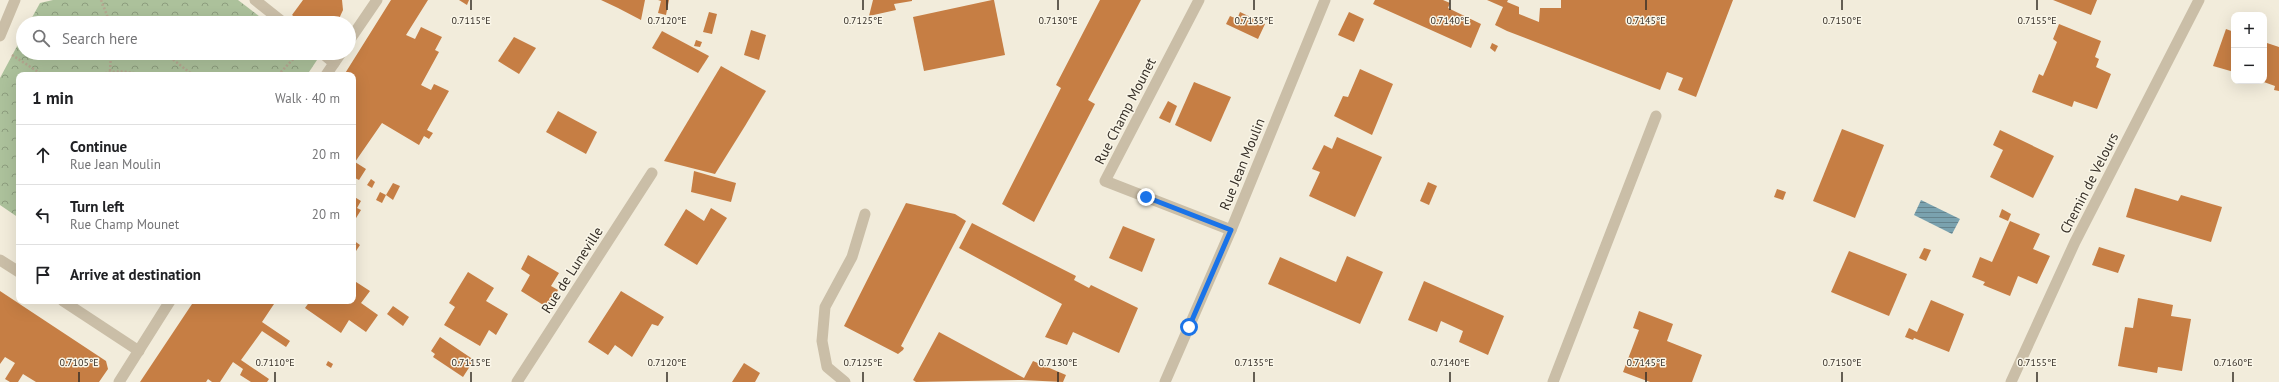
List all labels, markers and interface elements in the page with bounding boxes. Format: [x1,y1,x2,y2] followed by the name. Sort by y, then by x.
[2231,12,2267,84] map controls
[2231,12,2267,48] button: +
[452,14,491,27] text: 0.7115°E
[648,14,687,27] text: 0.7120°E
[844,14,883,27] text: 0.7125°E
[1039,14,1078,27] text: 0.7130°E
[1235,14,1274,27] text: 0.7135°E
[1431,14,1470,27] text: 0.7140°E
[1627,14,1666,27] text: 0.7145°E
[1823,14,1862,27] text: 0.7150°E
[2018,14,2057,27] text: 0.7155°E
[16,16,356,60] search box
[30,27,52,49] icon: search
[62,29,138,48] text: Search here
[2231,48,2267,84] button: −
[1090,54,1160,167] street label: Rue Champ Mounet
[32,87,73,109] text: 1 min
[275,90,340,107] text: Walk · 40 m
[1215,115,1269,213] street label: Rue Jean Moulin
[2056,129,2122,237] street label: Chemin de Velours
[70,137,127,156] text: Continue
[32,144,54,166] icon: ahead
[312,146,340,163] text: 20 m
[70,156,161,173] text: Rue Jean Moulin
[1137,188,1155,206] route end
[70,197,124,216] text: Turn left
[32,204,54,226] icon: left
[312,206,340,223] text: 20 m
[70,216,179,233] text: Rue Champ Mounet
[537,223,607,317] street label: Rue de Luneville
[32,264,54,286] icon: arrive
[70,265,201,284] text: Arrive at destination
[1180,318,1198,336] route start
[60,356,99,369] text: 0.7105°E
[256,356,295,369] text: 0.7110°E
[452,356,491,369] text: 0.7115°E
[648,356,687,369] text: 0.7120°E
[844,356,883,369] text: 0.7125°E
[1039,356,1078,369] text: 0.7130°E
[1235,356,1274,369] text: 0.7135°E
[1431,356,1470,369] text: 0.7140°E
[1627,356,1666,369] text: 0.7145°E
[1823,356,1862,369] text: 0.7150°E
[2018,356,2057,369] text: 0.7155°E
[2214,356,2253,369] text: 0.7160°E

